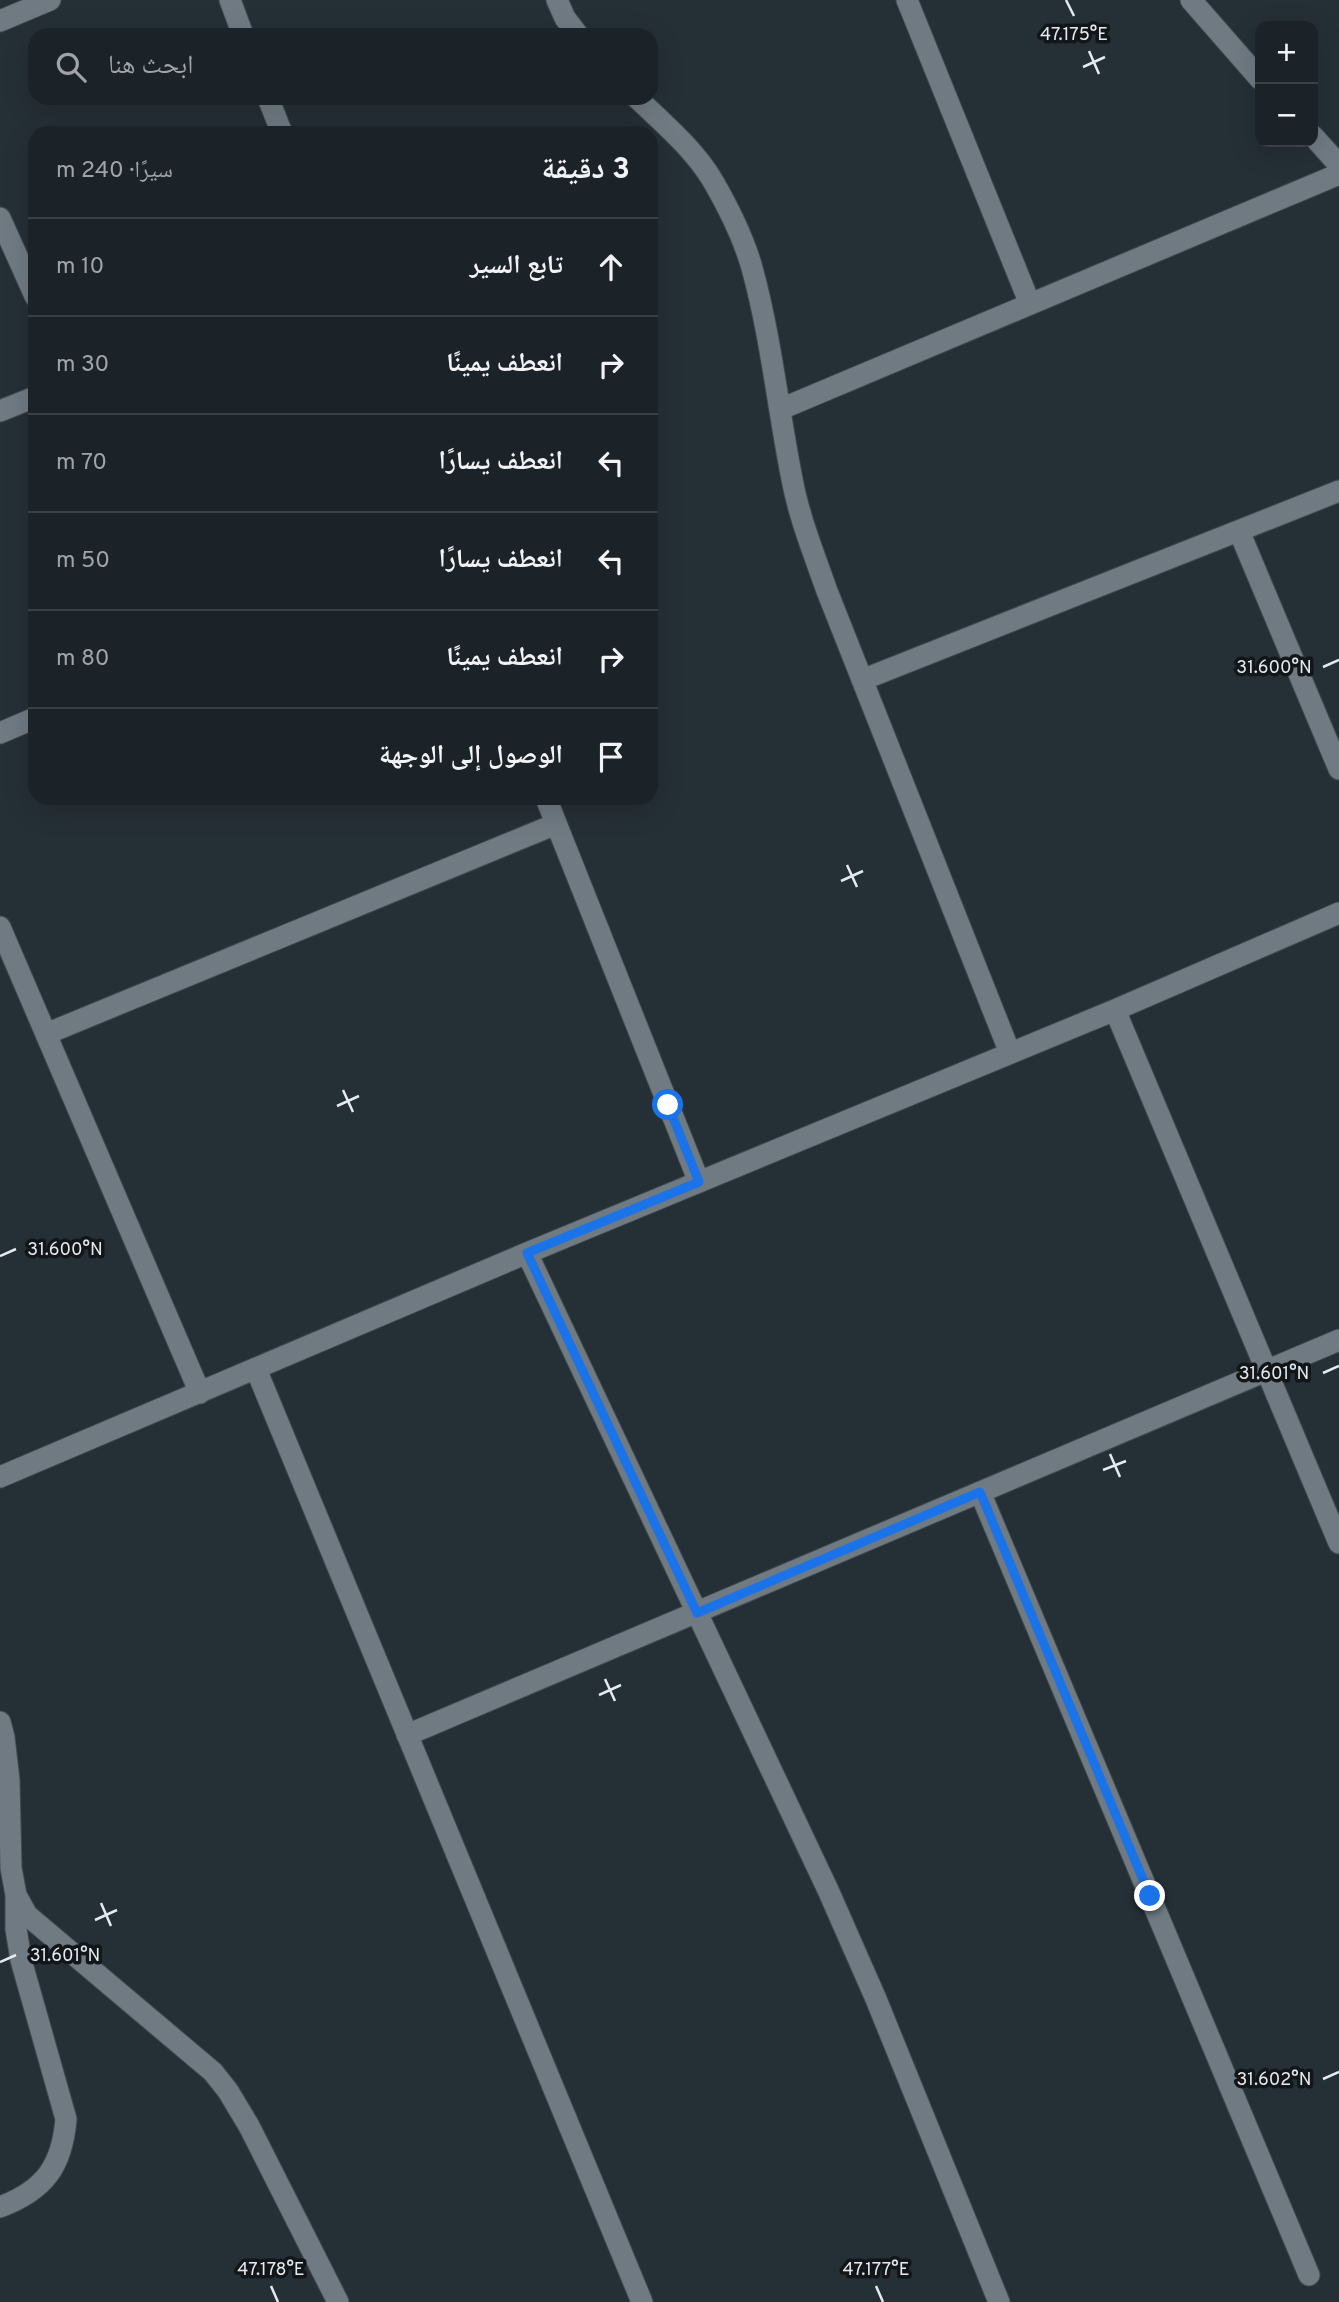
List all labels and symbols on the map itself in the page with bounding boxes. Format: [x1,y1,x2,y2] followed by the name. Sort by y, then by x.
[1040,24,1108,47] text: 47.175°E
[1236,657,1312,680] text: 31.600°N
[652,1089,683,1120] route start
[27,1239,103,1262] text: 31.600°N
[1239,1363,1309,1386] text: 31.601°N
[1134,1880,1165,1911] route end
[30,1945,100,1968] text: 31.601°N
[1237,2069,1311,2092] text: 31.602°N
[237,2259,305,2282] text: 47.178°E
[843,2259,909,2282] text: 47.177°E

